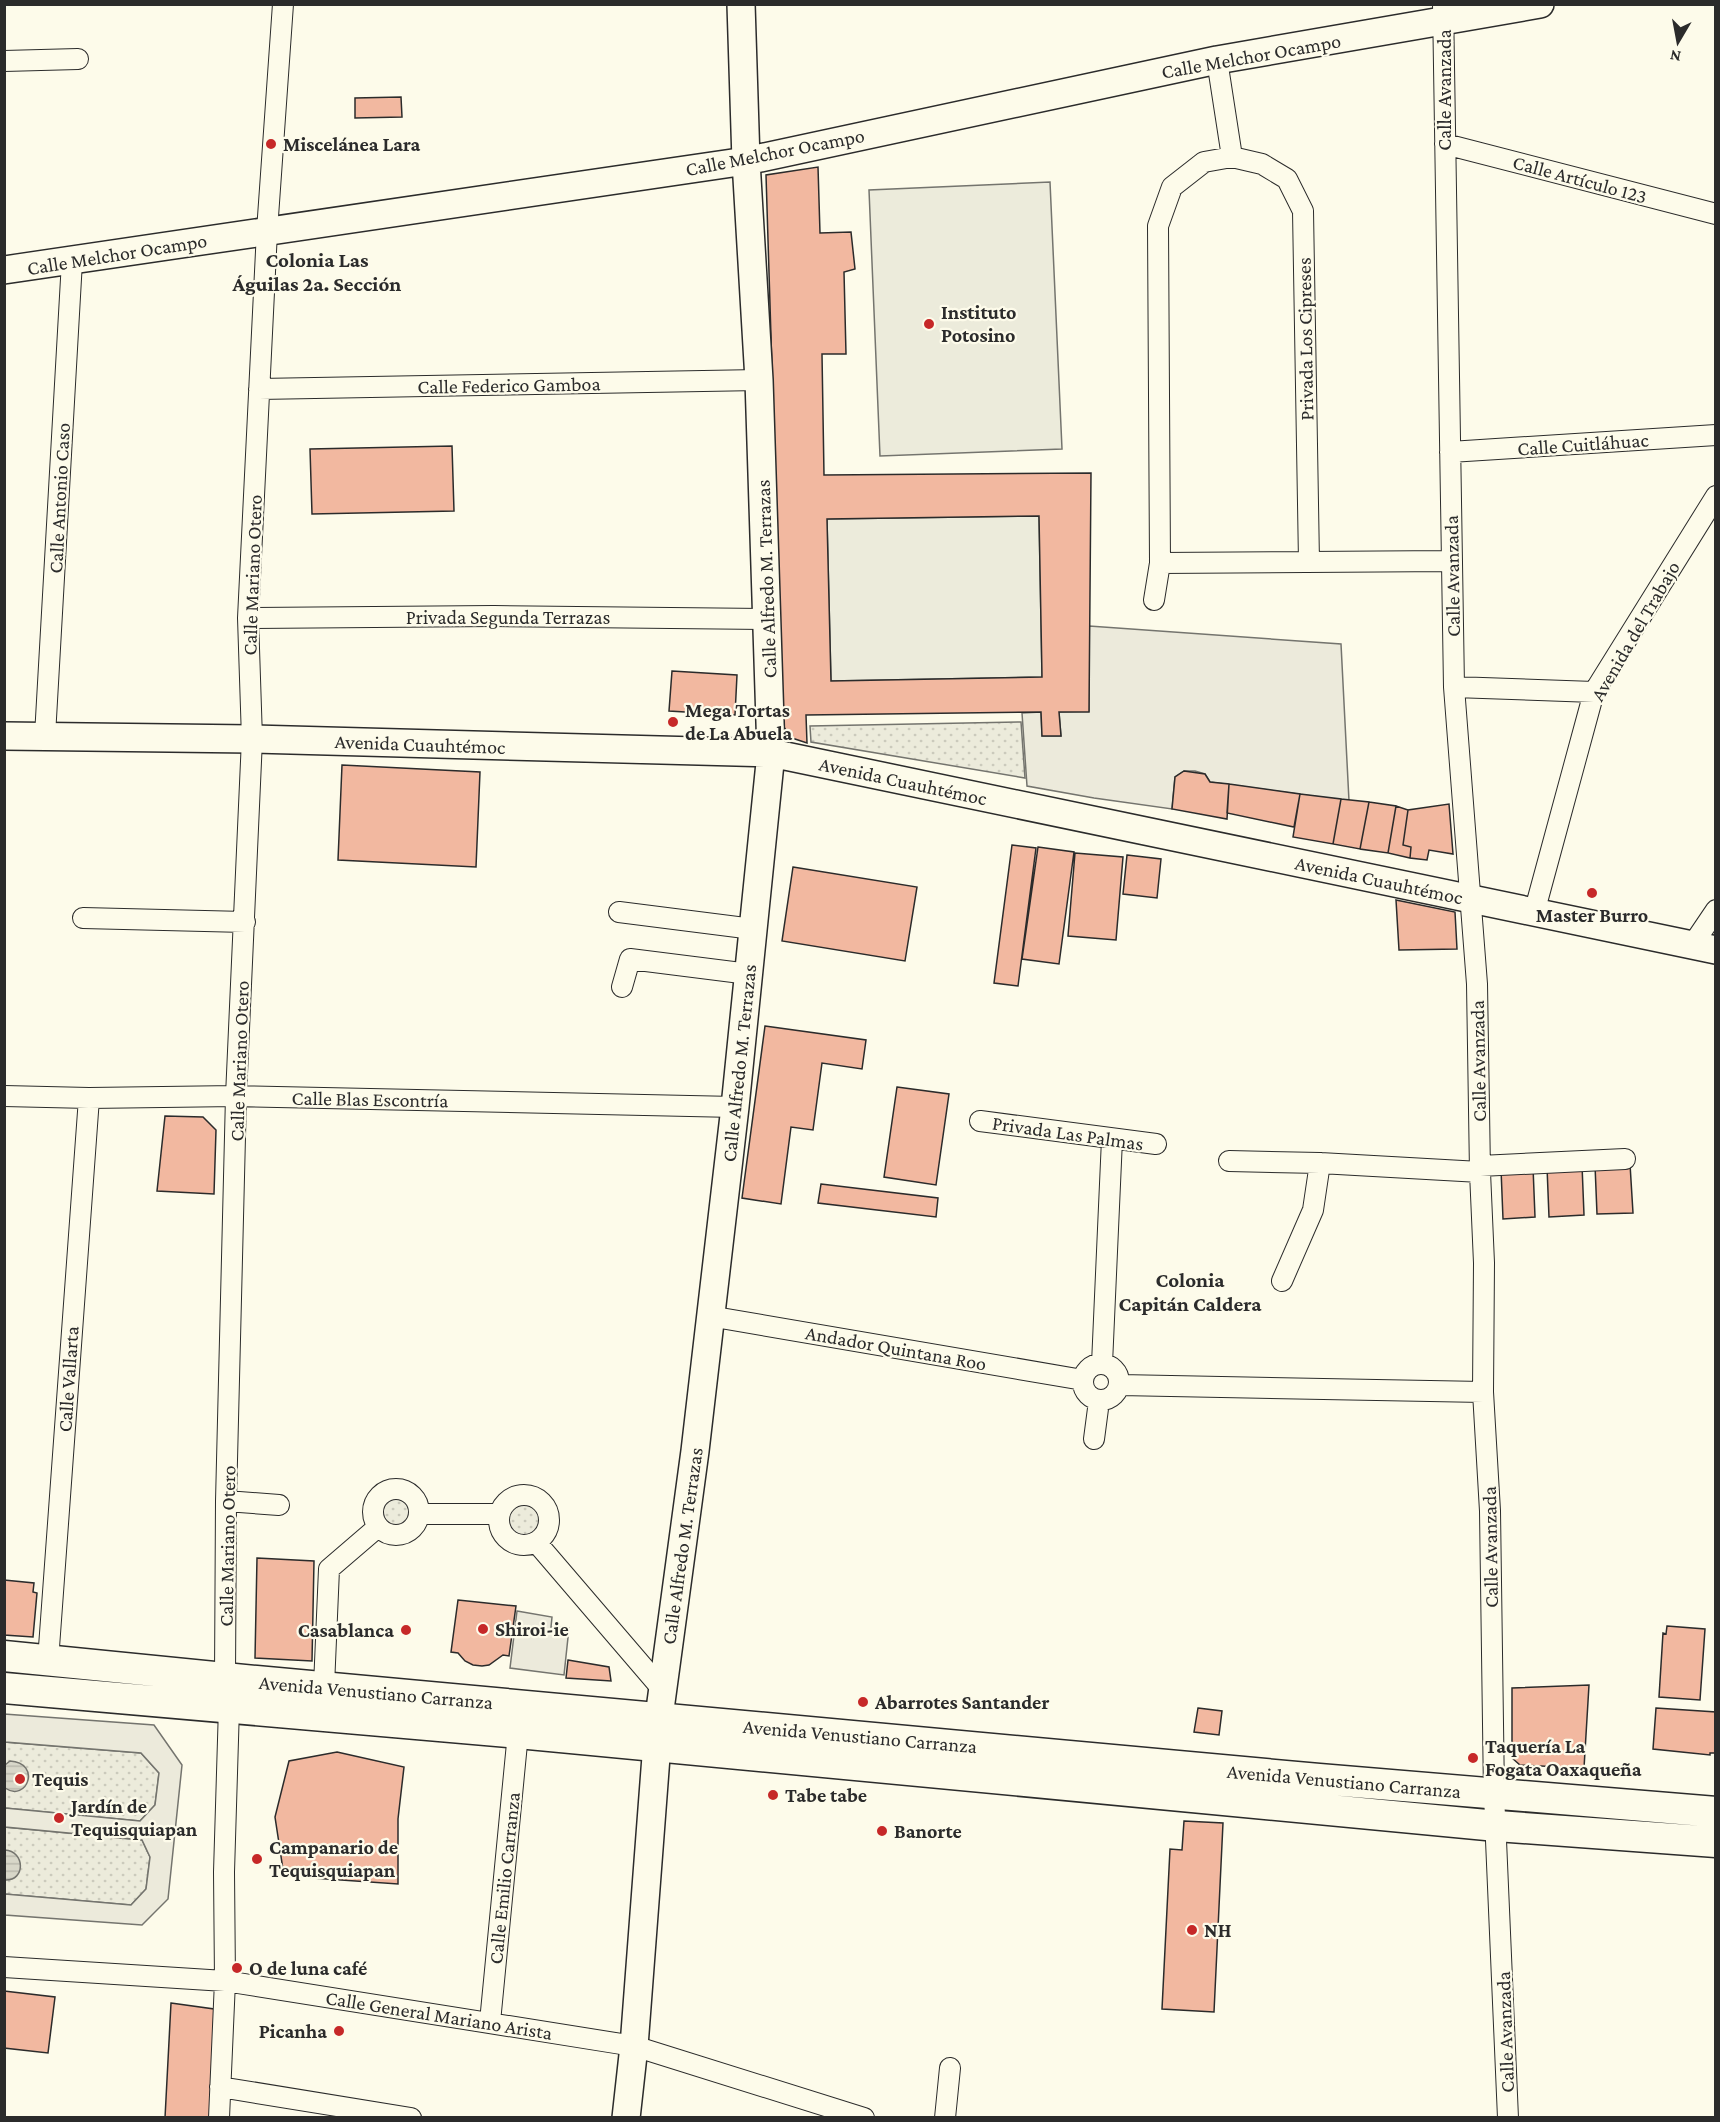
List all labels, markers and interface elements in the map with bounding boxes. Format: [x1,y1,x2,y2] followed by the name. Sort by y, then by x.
[1648,12,1708,72] north arrow
[1160,29,1343,84] street label: Calle Melchor Ocampo
[1433,29,1455,151] street label: Calle Avanzada
[1669,47,1682,66] text: N
[684,124,867,181] street label: Calle Melchor Ocampo
[283,133,421,155] place label: Miscelánea Lara
[264,137,278,151] marker: Miscelánea Lara
[1511,151,1649,207] street label: Calle Artículo 123
[25,229,209,280] street label: Calle Melchor Ocampo
[232,248,401,296] district label: Colonia Las Águilas 2a. Sección
[1293,257,1318,421] street label: Privada Los Cipreses
[941,301,1016,346] place label: Instituto Potosino
[922,317,936,331] marker: Instituto Potosino
[417,372,601,398] street label: Calle Federico Gamboa
[44,422,74,574] street label: Calle Antonio Caso
[1517,428,1650,460] street label: Calle Cuitláhuac
[752,479,780,679] street label: Calle Alfredo M. Terrazas
[238,494,266,656] street label: Calle Mariano Otero
[1440,515,1464,637] street label: Calle Avanzada
[1586,557,1685,705] street label: Avenida del Trabajo
[406,606,610,629] street label: Privada Segunda Terrazas
[685,699,793,744] place label: Mega Tortas de La Abuela
[666,715,680,729] marker: Mega Tortas de La Abuela
[334,730,506,758] street label: Avenida Cuauhtémoc
[817,752,989,810] street label: Avenida Cuauhtémoc
[1293,851,1465,909] street label: Avenida Cuauhtémoc
[1585,886,1599,900] marker: Master Burro
[1536,904,1648,926] place label: Master Burro
[718,963,760,1163] street label: Calle Alfredo M. Terrazas
[225,980,253,1142] street label: Calle Mariano Otero
[1466,1000,1490,1122] street label: Calle Avanzada
[291,1087,449,1111] street label: Calle Blas Escontría
[991,1111,1145,1155] street label: Privada Las Palmas
[1119,1268,1262,1316] district label: Colonia Capitán Caldera
[804,1321,988,1375] street label: Andador Quintana Roo
[53,1325,83,1433] street label: Calle Vallarta
[657,1446,707,1646] street label: Calle Alfredo M. Terrazas
[215,1465,239,1627] street label: Calle Mariano Otero
[1478,1486,1502,1608] street label: Calle Avanzada
[495,1618,569,1640] place label: Shiroi-ie
[298,1619,394,1641] place label: Casablanca
[476,1622,490,1636] marker: Shiroi-ie
[399,1623,413,1637] marker: Casablanca
[258,1671,494,1713] street label: Avenida Venustiano Carranza
[874,1691,1049,1713] place label: Abarrotes Santander
[856,1695,870,1709] marker: Abarrotes Santander
[742,1715,978,1757] street label: Avenida Venustiano Carranza
[1485,1735,1642,1780] place label: Taquería La Fogata Oaxaqueña
[1466,1751,1480,1765] marker: Taquería La Fogata Oaxaqueña
[1226,1760,1462,1802] street label: Avenida Venustiano Carranza
[32,1768,88,1790] place label: Tequis
[13,1772,27,1786] marker: Tequis
[785,1784,867,1806] place label: Tabe tabe
[766,1788,780,1802] marker: Tabe tabe
[484,1791,524,1965] street label: Calle Emilio Carranza
[69,1795,198,1840] place label: Jardín de Tequisquiapan
[52,1811,66,1825] marker: Jardín de Tequisquiapan
[894,1820,962,1842] place label: Banorte
[875,1824,889,1838] marker: Banorte
[269,1836,398,1881] place label: Campanario de Tequisquiapan
[250,1852,264,1866] marker: Campanario de Tequisquiapan
[1204,1919,1232,1941] place label: NH
[1185,1923,1199,1937] marker: NH
[249,1957,367,1979] place label: O de luna café
[230,1961,244,1975] marker: O de luna café
[1492,1971,1518,2093] street label: Calle Avanzada
[324,1986,554,2044] street label: Calle General Mariano Arista
[259,2020,327,2042] place label: Picanha
[332,2024,346,2038] marker: Picanha

